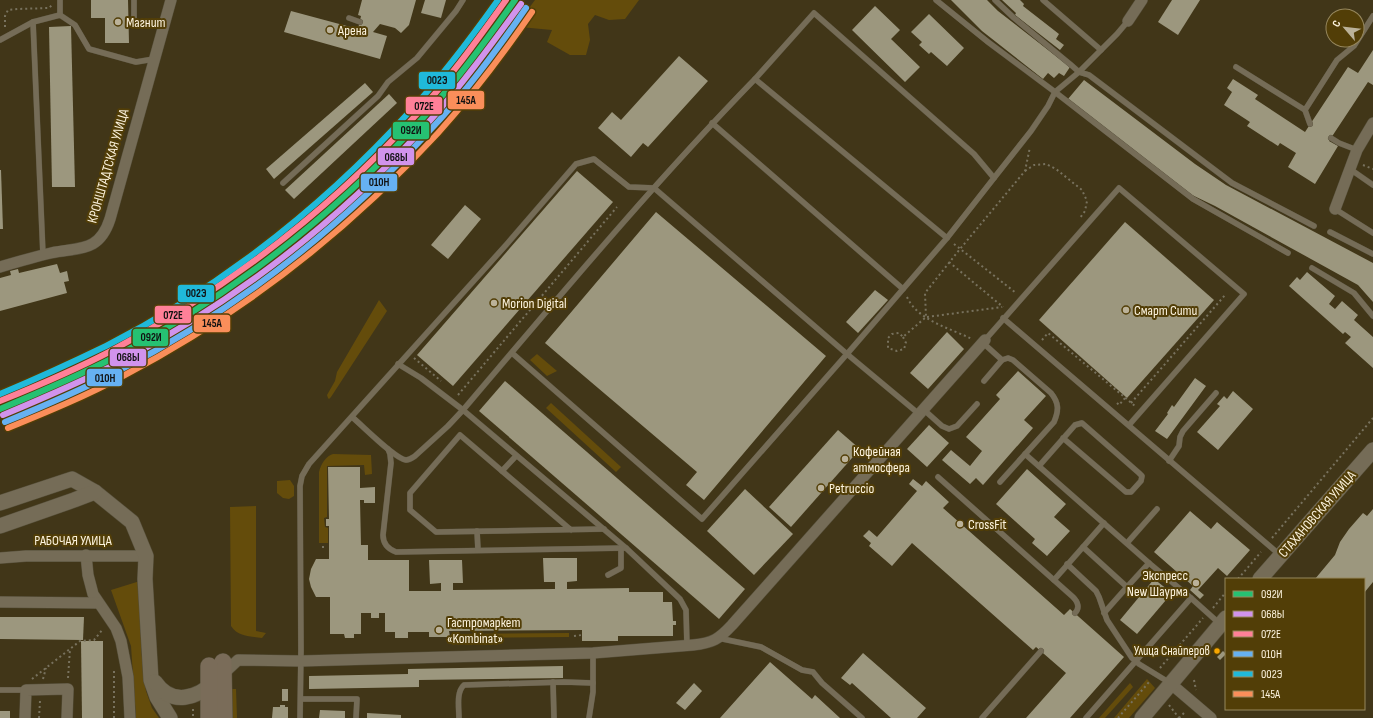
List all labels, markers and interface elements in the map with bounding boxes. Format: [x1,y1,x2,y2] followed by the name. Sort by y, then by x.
[1325,8,1365,48] north arrow
[126,14,166,31] place label: Магнит
[113,17,123,27] marker: Магнит
[1330,18,1344,29] text: С
[337,22,367,39] place label: Арена
[325,25,335,35] marker: Арена
[418,71,456,90] line badge: 002Э
[427,74,447,87] text: 002Э
[447,90,485,110] line badge: 145А
[456,94,477,107] text: 145А
[405,96,443,115] line badge: 072Е
[414,100,434,113] text: 072Е
[84,106,133,225] street label: КРОНШТАДТСКАЯ УЛИЦА
[392,121,430,140] line badge: 092И
[400,124,422,137] text: 092И
[377,147,415,166] line badge: 068Ы
[384,151,408,164] text: 068Ы
[360,173,398,192] line badge: 010Н
[369,176,389,189] text: 010Н
[177,284,215,303] line badge: 002Э
[186,287,206,300] text: 002Э
[502,295,567,312] place label: Morion Digital
[489,298,499,308] marker: Morion Digital
[1134,302,1198,319] place label: Смарт Сити
[154,305,192,324] line badge: 072Е
[1121,305,1131,315] marker: Смарт Сити
[163,309,183,322] text: 072Е
[193,314,231,333] line badge: 145А
[202,317,223,330] text: 145А
[132,328,169,347] line badge: 092И
[140,331,162,344] text: 092И
[109,348,147,367] line badge: 068Ы
[116,351,140,364] text: 068Ы
[86,368,123,387] line badge: 010Н
[95,372,115,385] text: 010Н
[853,443,910,476] place label: Кофейная атмосфера
[840,454,850,464] marker: Кофейная атмосфера
[1275,466,1360,561] street label: СТАХАНОВСКАЯ УЛИЦА
[829,480,874,497] place label: Petruccio
[816,483,826,493] marker: Petruccio
[968,516,1007,533] place label: CrossFit
[955,519,965,529] marker: CrossFit
[34,532,113,549] street label: РАБОЧАЯ УЛИЦА
[1127,567,1188,600] place label: Экспресс New Шаурма
[1191,578,1201,588] marker: Экспресс New Шаурма
[1225,578,1365,710] legend
[1261,587,1283,602] text: 092И
[1261,607,1285,622] text: 068Ы
[447,614,520,647] place label: Гастромаркет «Kombinat»
[434,625,444,635] marker: Гастромаркет «Kombinat»
[1261,627,1281,642] text: 072Е
[1134,643,1210,659] place label: Улица Снайперов
[1212,646,1222,656] marker: Улица Снайперов
[1261,647,1282,662] text: 010Н
[1261,667,1282,682] text: 002Э
[1261,687,1281,702] text: 145А

